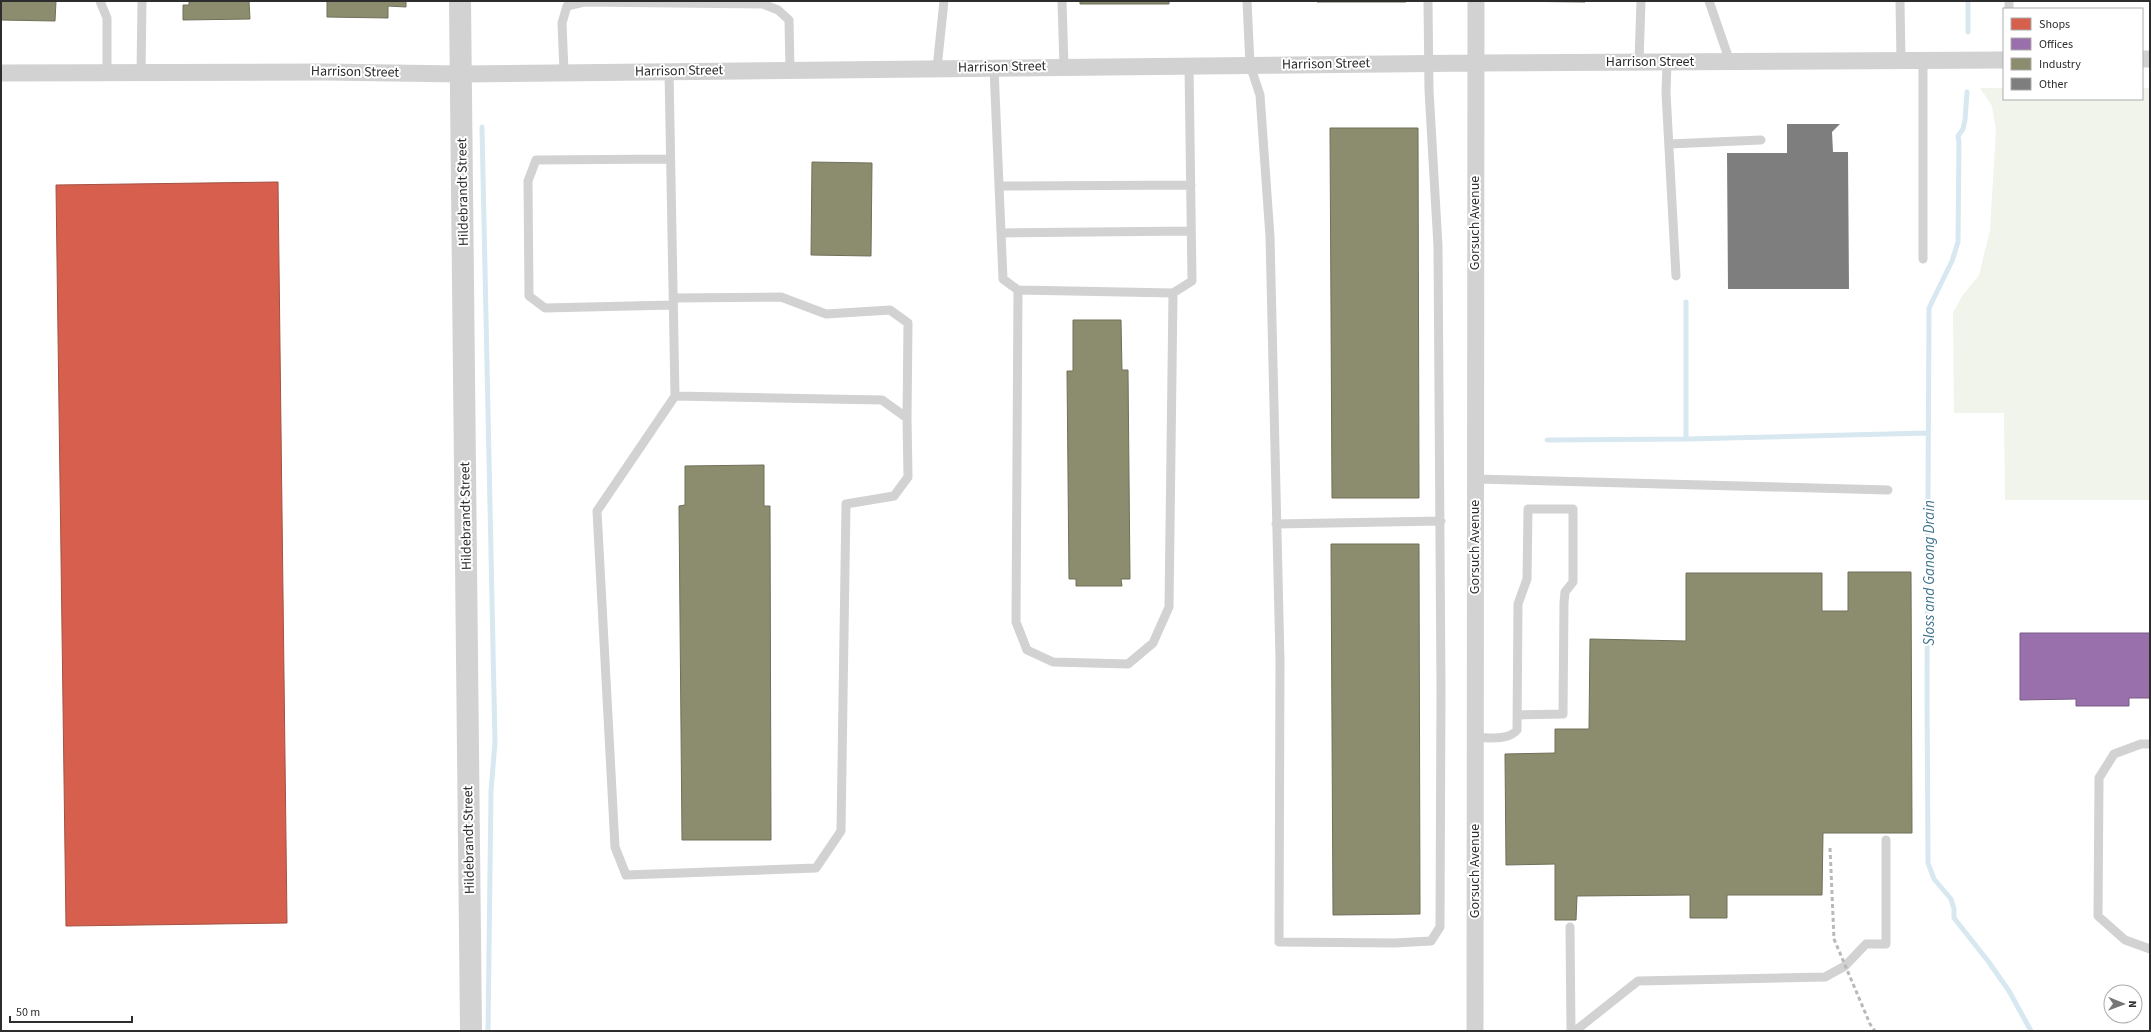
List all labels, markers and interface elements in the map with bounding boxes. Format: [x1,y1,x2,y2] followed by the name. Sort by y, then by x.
[2003,8,2143,100] legend
[2039,16,2070,33] text: Shops
[2039,36,2073,53] text: Offices
[1606,52,1694,72] street label: Harrison Street
[1282,53,1371,75] street label: Harrison Street
[958,56,1047,78] street label: Harrison Street
[2039,56,2081,73] text: Industry
[635,60,724,82] street label: Harrison Street
[311,61,400,83] street label: Harrison Street
[2039,76,2069,93] text: Other
[452,137,474,246] street label: Hildebrandt Street
[1465,176,1485,270] street label: Gorsuch Avenue
[455,461,477,570] street label: Hildebrandt Street
[1465,500,1485,594] street label: Gorsuch Avenue
[1919,500,1940,646] water label: Sloss and Ganong Drain
[458,785,480,894] street label: Hildebrandt Street
[1465,824,1485,918] street label: Gorsuch Avenue
[2103,984,2143,1024] north arrow
[10,998,132,1024] scale bar
[2125,1000,2140,1008] text: N
[16,1004,40,1021] text: 50 m

